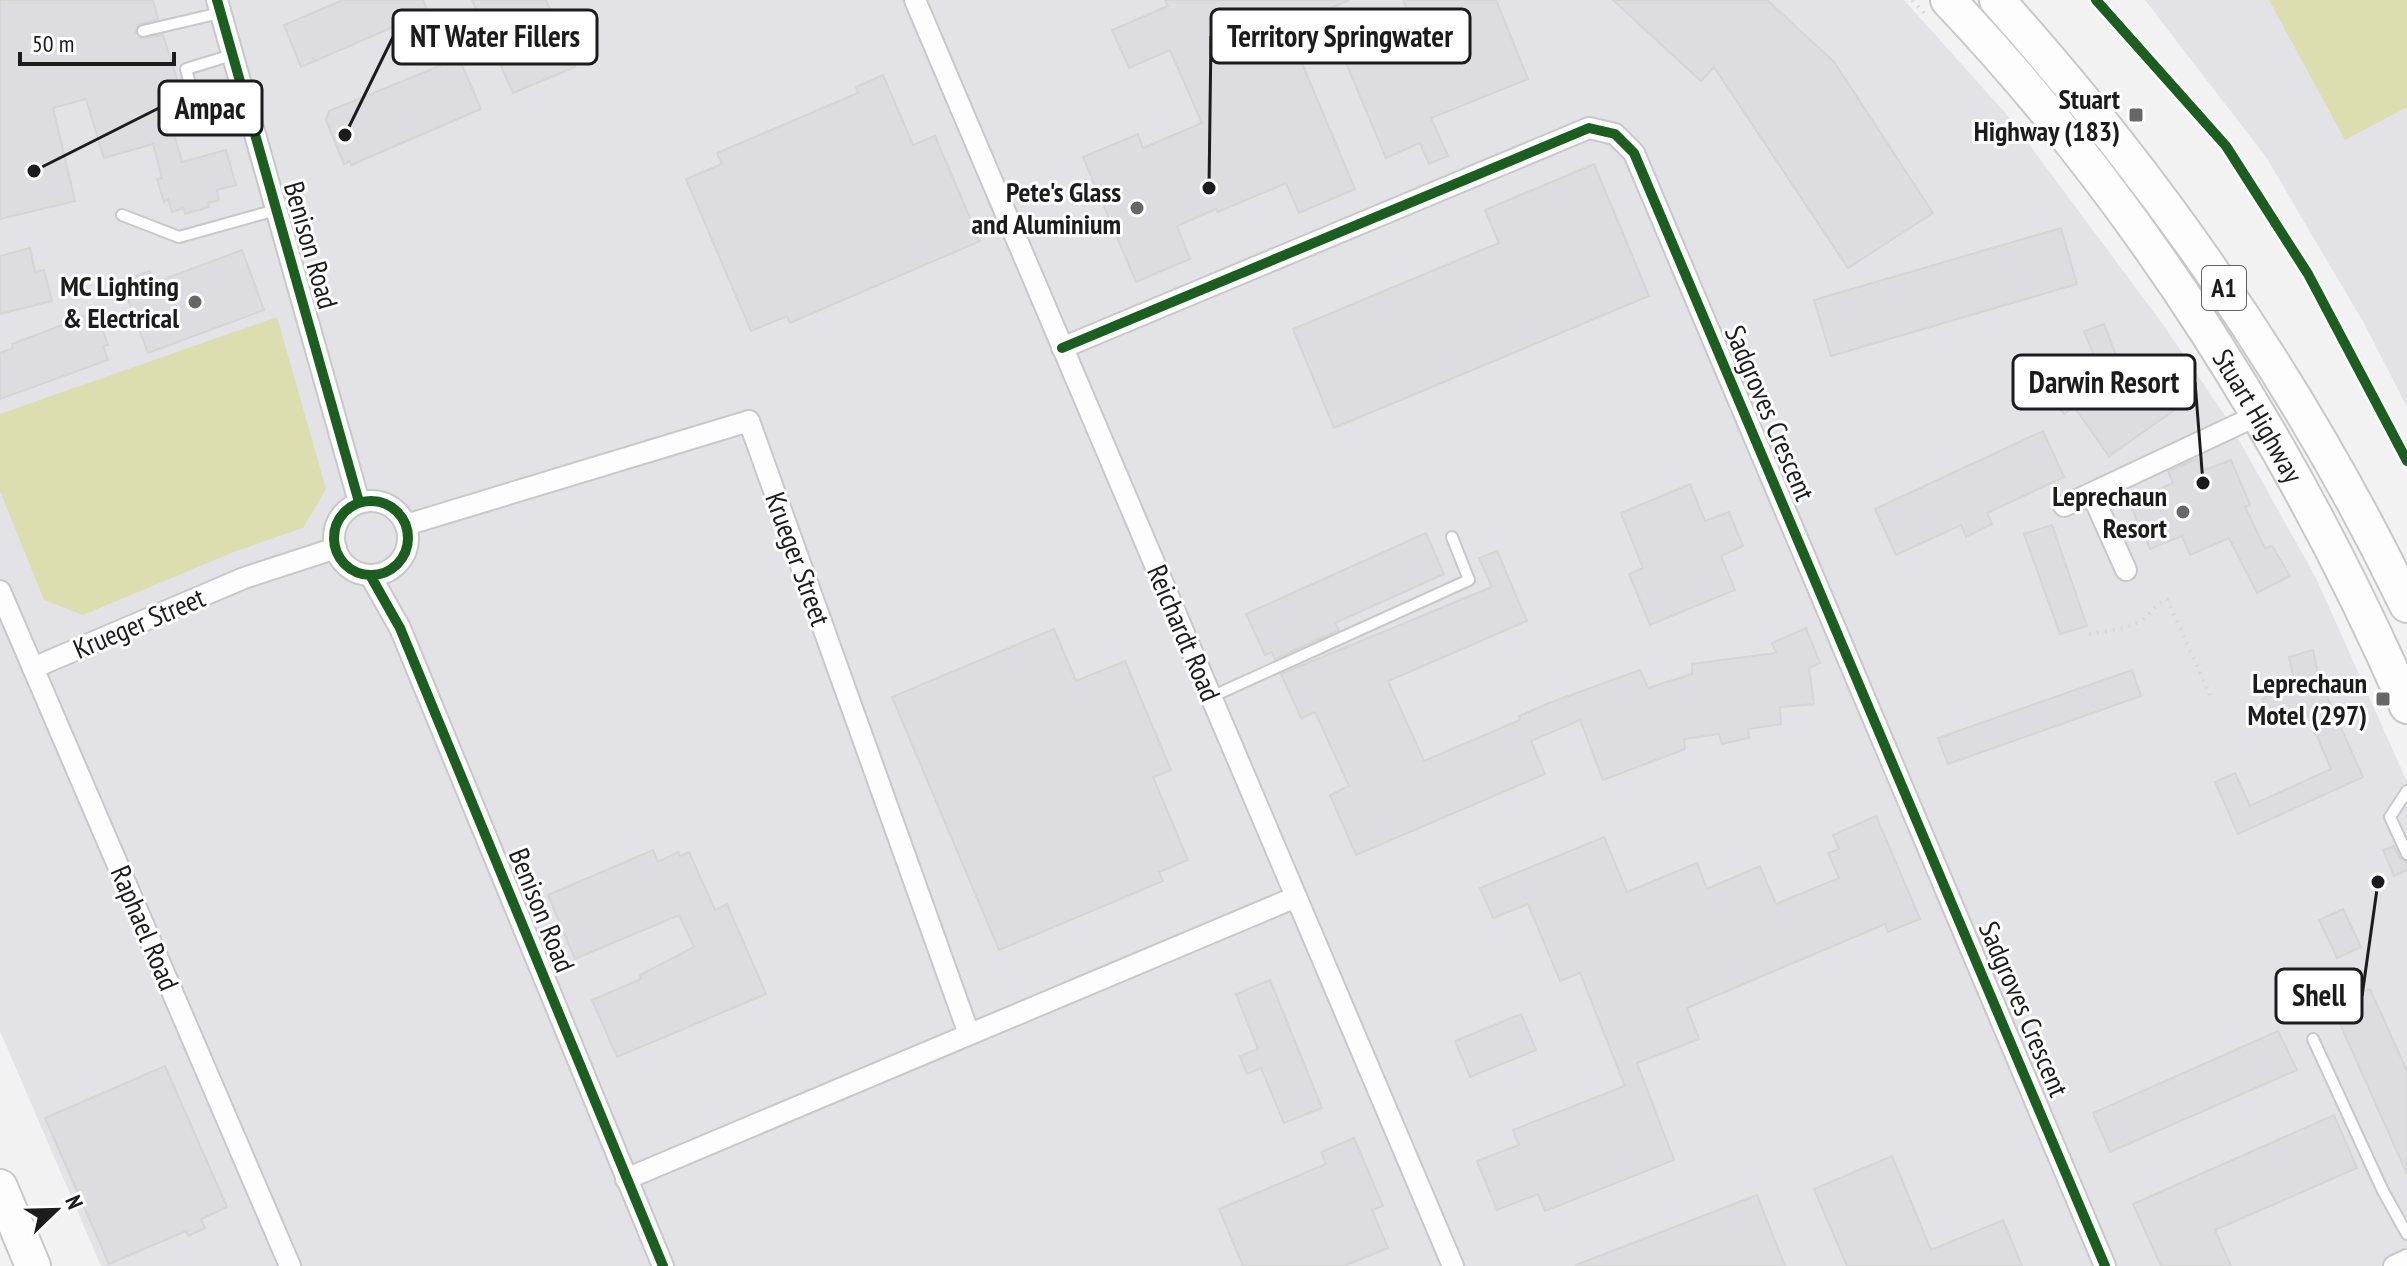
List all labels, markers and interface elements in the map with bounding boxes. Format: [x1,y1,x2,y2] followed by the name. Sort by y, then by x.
[1211,9,1470,63] callout: Territory Springwater
[393,10,597,64] callout: NT Water Fillers
[20,16,174,66] scale bar
[410,16,580,55] text: NT Water Fillers
[1227,16,1453,55] text: Territory Springwater
[32,28,74,59] text: 50 m
[1974,80,2120,149] place label: Stuart Highway (183)
[159,81,262,135] callout: Ampac
[173,88,246,127] text: Ampac
[2127,106,2145,124] marker: Stuart Highway (183)
[972,173,1121,242] place label: Pete's Glass and Aluminium
[276,177,347,313] street label: Benison Road
[1128,199,1146,217] marker: Pete's Glass and Aluminium
[2202,266,2246,310] road number: A1
[60,267,179,336] place label: MC Lighting & Electrical
[186,293,204,311] marker: MC Lighting & Electrical
[1717,320,1824,506] street label: Sadgroves Crescent
[2205,342,2312,489] street label: Stuart Highway
[2013,355,2195,409] callout: Darwin Resort
[2029,362,2179,401] text: Darwin Resort
[2052,477,2167,546] place label: Leprechaun Resort
[757,487,840,631] street label: Krueger Street
[2174,503,2192,521] marker: Leprechaun Resort
[1139,559,1230,707] street label: Reichardt Road
[67,578,211,667] street label: Krueger Street
[2248,664,2367,733] place label: Leprechaun Motel (297)
[2374,690,2392,708] marker: Leprechaun Motel (297)
[501,842,584,977] street label: Benison Road
[103,860,188,996] street label: Raphael Road
[1971,916,2078,1102] street label: Sadgroves Crescent
[2276,969,2362,1023] callout: Shell
[2292,975,2347,1014] text: Shell
[16,1170,96,1250] north arrow
[59,1191,90,1213] text: N

